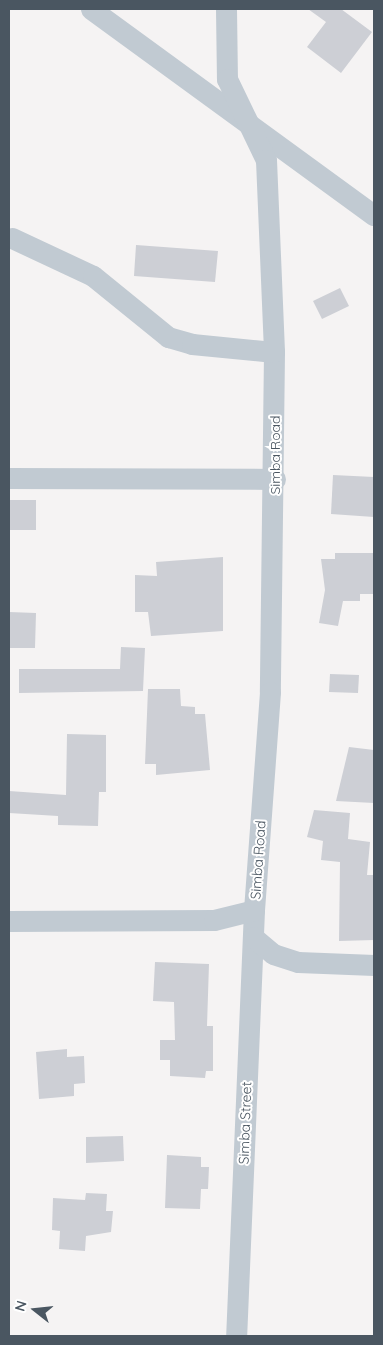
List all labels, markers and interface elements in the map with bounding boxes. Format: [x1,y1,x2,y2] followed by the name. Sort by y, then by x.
[267,415,283,495] street label: Simba Road
[247,820,269,900] street label: Simba Road
[235,1081,255,1165] street label: Simba Street
[10,1285,60,1335] north arrow
[11,1298,31,1313] text: N

